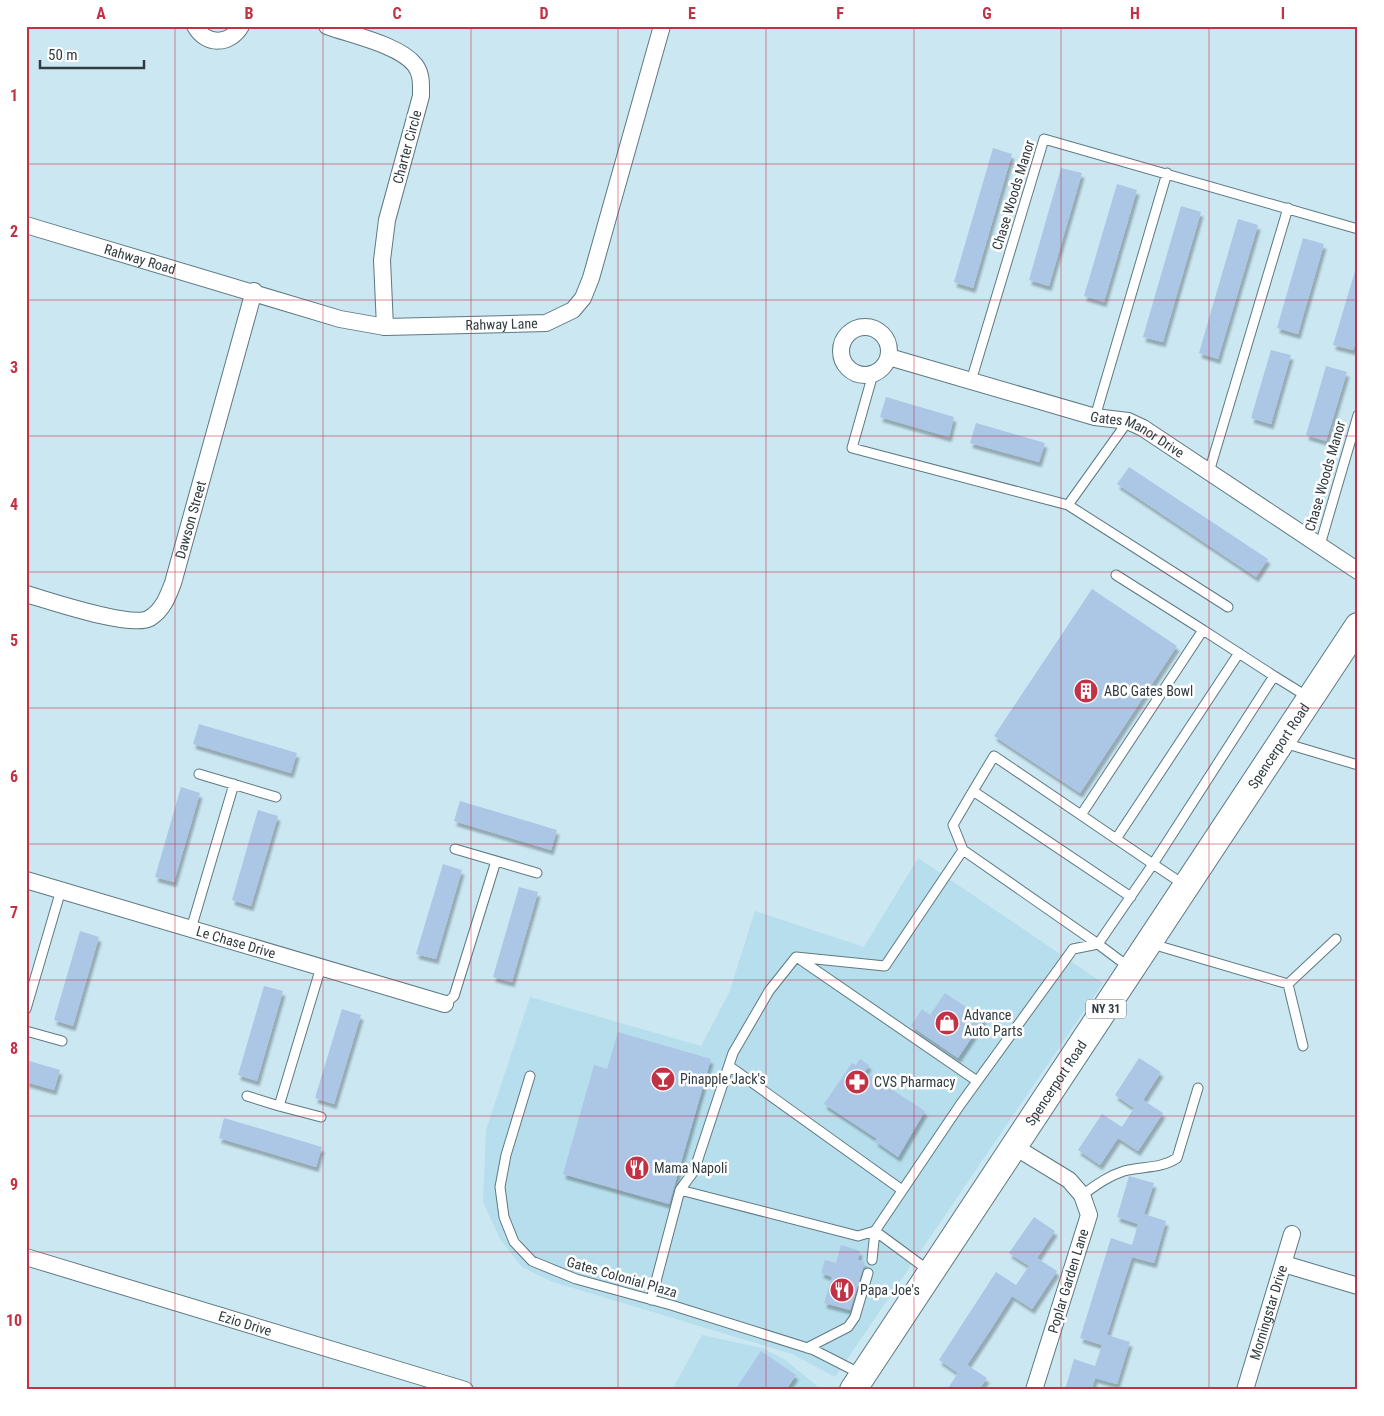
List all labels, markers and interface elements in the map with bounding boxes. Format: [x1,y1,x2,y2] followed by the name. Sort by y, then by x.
[96,4,106,23] text: A
[245,4,254,23] text: B
[392,4,402,23] text: C
[539,4,549,23] text: D
[688,4,696,23] text: E
[836,4,844,23] text: F
[982,4,992,23] text: G
[1130,4,1140,23] text: H
[1281,4,1285,23] text: I
[40,38,144,70] scale bar
[48,46,78,64] text: 50 m
[10,86,18,105] text: 1
[389,108,425,186] street label: Charter Circle
[989,138,1037,252] street label: Chase Woods Manor
[10,222,18,241] text: 2
[102,241,178,277] street label: Rahway Road
[465,315,538,333] street label: Rahway Lane
[10,358,18,377] text: 3
[1088,408,1187,461] street label: Gates Manor Drive
[1302,419,1348,533] street label: Chase Woods Manor
[172,479,209,561] street label: Dawson Street
[10,495,18,514] text: 4
[10,631,18,650] text: 5
[1073,678,1099,704] building icon: ABC Gates Bowl
[1104,683,1193,699] place label: ABC Gates Bowl
[1245,700,1313,792] street label: Spencerport Road
[10,767,18,786] text: 6
[10,903,18,922] text: 7
[194,923,278,962] street label: Le Chase Drive
[1086,1000,1126,1019] road number: NY 31
[964,1007,1023,1039] place label: Advance Auto Parts
[934,1010,960,1036] shop icon: Advance Auto Parts
[1022,1037,1090,1129] street label: Spencerport Road
[10,1039,18,1058] text: 8
[650,1066,676,1092] bar icon: Pinapple Jack's
[844,1069,870,1095] pharmacy icon: CVS Pharmacy
[680,1071,766,1087] place label: Pinapple Jack's
[874,1074,955,1090] place label: CVS Pharmacy
[624,1155,650,1181] restaurant icon: Mama Napoli
[654,1160,727,1176] place label: Mama Napoli
[10,1175,18,1194] text: 9
[1045,1226,1092,1335] street label: Poplar Garden Lane
[565,1254,679,1300] street label: Gates Colonial Plaza
[1247,1263,1290,1362] street label: Morningstar Drive
[829,1277,855,1303] restaurant icon: Papa Joe's
[860,1282,920,1298] place label: Papa Joe's
[217,1308,274,1339] street label: Ezio Drive
[6,1311,22,1330] text: 10

